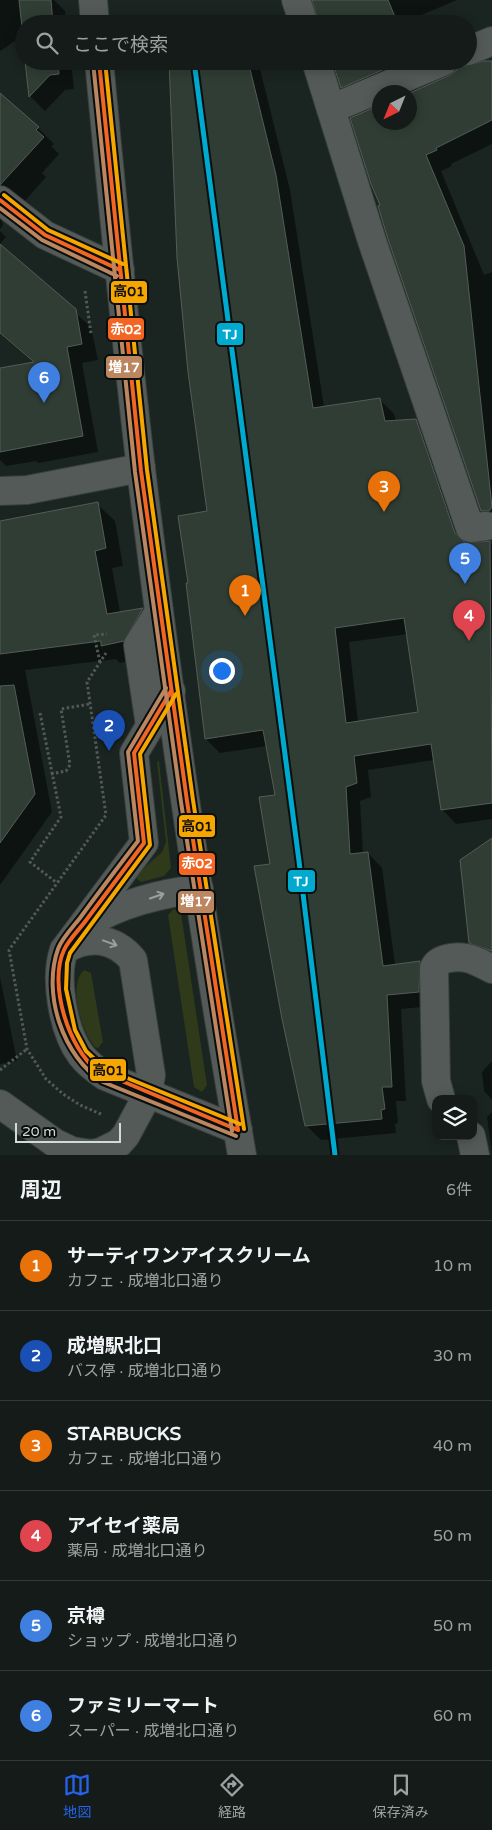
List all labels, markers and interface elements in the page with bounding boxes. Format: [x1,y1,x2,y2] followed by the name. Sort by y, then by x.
[15,15,477,70] search box
[33,29,61,57] icon: search
[73,34,168,56] text: ここで検索
[372,85,417,130] north arrow
[110,280,148,304] line badge: 高01
[113,283,145,300] text: 高01
[107,317,145,341] line badge: 赤02
[110,321,142,338] text: 赤02
[216,322,244,346] line badge: TJ
[221,326,238,343] text: TJ
[105,355,143,379] line badge: 増17
[108,359,140,376] text: 増17
[28,362,60,403] pin: 6
[368,471,400,512] pin: 3
[449,543,481,584] pin: 5
[229,575,261,616] pin: 1
[453,600,485,641] pin: 4
[209,658,235,684] your location
[93,710,125,751] pin: 2
[178,814,216,838] line badge: 高01
[181,818,213,835] text: 高01
[178,852,216,876] line badge: 赤02
[181,855,213,872] text: 赤02
[287,869,316,893] line badge: TJ
[292,873,309,890] text: TJ
[177,890,215,914] line badge: 増17
[149,891,165,900] one-way arrow
[180,893,212,910] text: 増17
[102,939,117,948] one-way arrow
[89,1058,127,1082] line badge: 高01
[92,1062,124,1079] text: 高01
[432,1095,477,1140] map controls
[432,1095,477,1140] button: layers
[15,1120,121,1143] scale bar
[22,1123,56,1140] text: 20 m
[20,1178,62,1203] text: 周辺
[446,1180,472,1200] text: 6件
[67,1245,311,1267] text: サーティワンアイスクリーム
[31,1256,41,1276] text: 1
[433,1256,472,1276] text: 10 m
[67,1271,223,1291] text: カフェ · 成増北口通り
[67,1335,162,1357] text: 成増駅北口
[31,1346,41,1366] text: 2
[433,1346,472,1366] text: 30 m
[67,1361,223,1381] text: バス停 · 成増北口通り
[67,1423,181,1445] text: STARBUCKS
[31,1436,41,1456] text: 3
[433,1436,472,1456] text: 40 m
[67,1449,223,1469] text: カフェ · 成増北口通り
[67,1515,180,1537] text: アイセイ薬局
[31,1526,41,1546] text: 4
[433,1526,472,1546] text: 50 m
[67,1541,207,1561] text: 薬局 · 成増北口通り
[67,1605,105,1627] text: 京樽
[31,1616,41,1636] text: 5
[433,1616,472,1636] text: 50 m
[67,1631,239,1651] text: ショップ · 成増北口通り
[67,1695,219,1717] text: ファミリーマート
[31,1706,41,1726] text: 6
[433,1706,472,1726] text: 60 m
[67,1721,239,1741] text: スーパー · 成増北口通り
[63,1771,91,1821] tab: 地図
[218,1771,246,1821] tab: 経路
[373,1771,429,1821] tab: 保存済み

